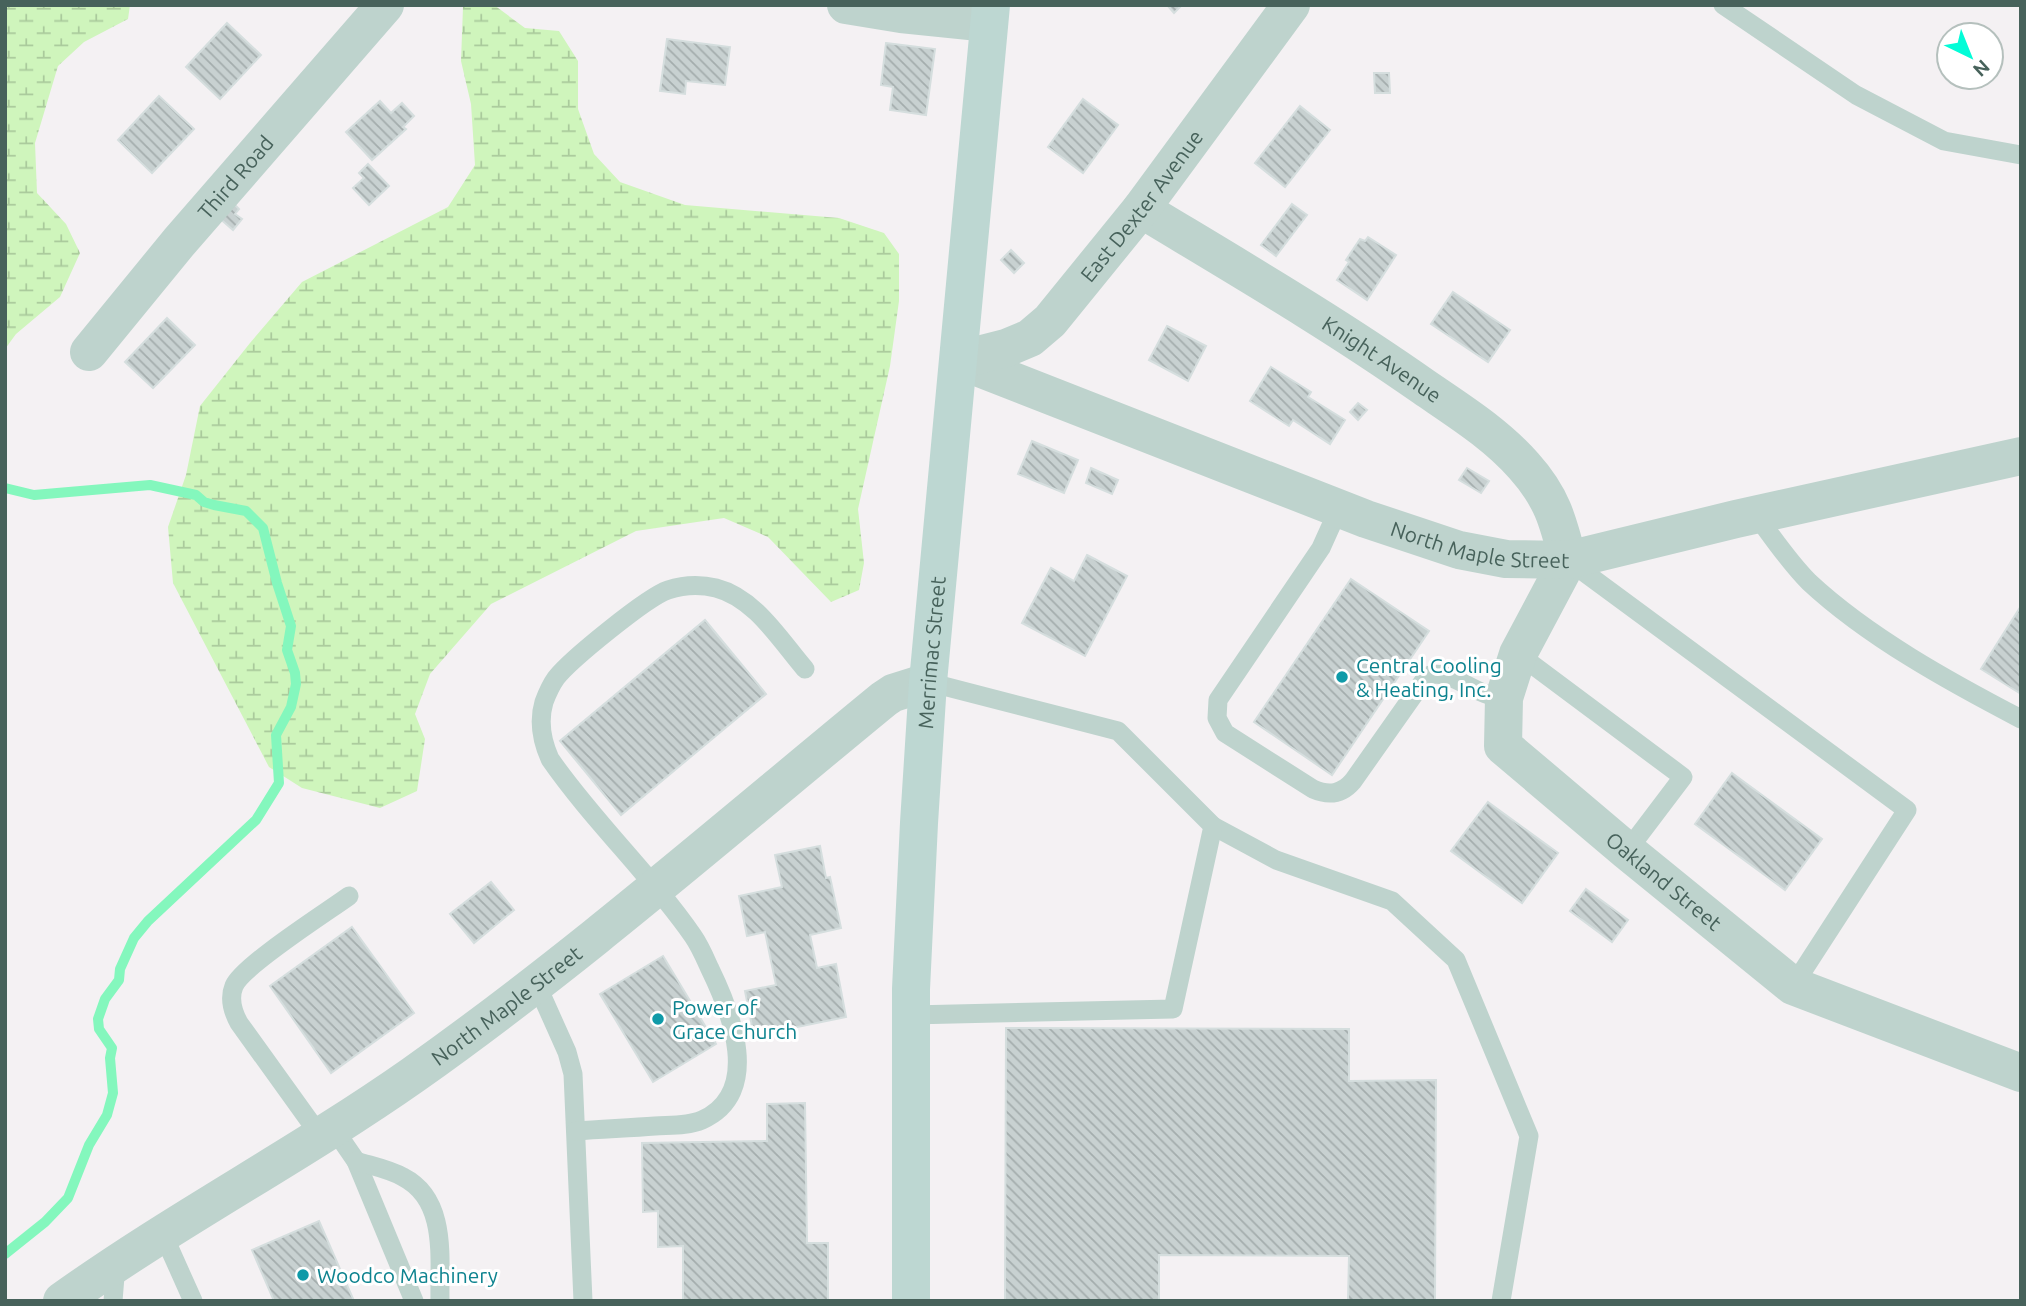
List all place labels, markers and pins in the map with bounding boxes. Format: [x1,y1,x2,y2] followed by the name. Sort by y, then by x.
[1356,653,1502,701] place label: Central Cooling & Heating, Inc.
[1334,669,1350,685] marker: Central Cooling & Heating, Inc.
[672,995,797,1043] place label: Power of Grace Church
[650,1011,666,1027] marker: Power of Grace Church
[317,1263,498,1287] place label: Woodco Machinery
[295,1267,311,1283] marker: Woodco Machinery

